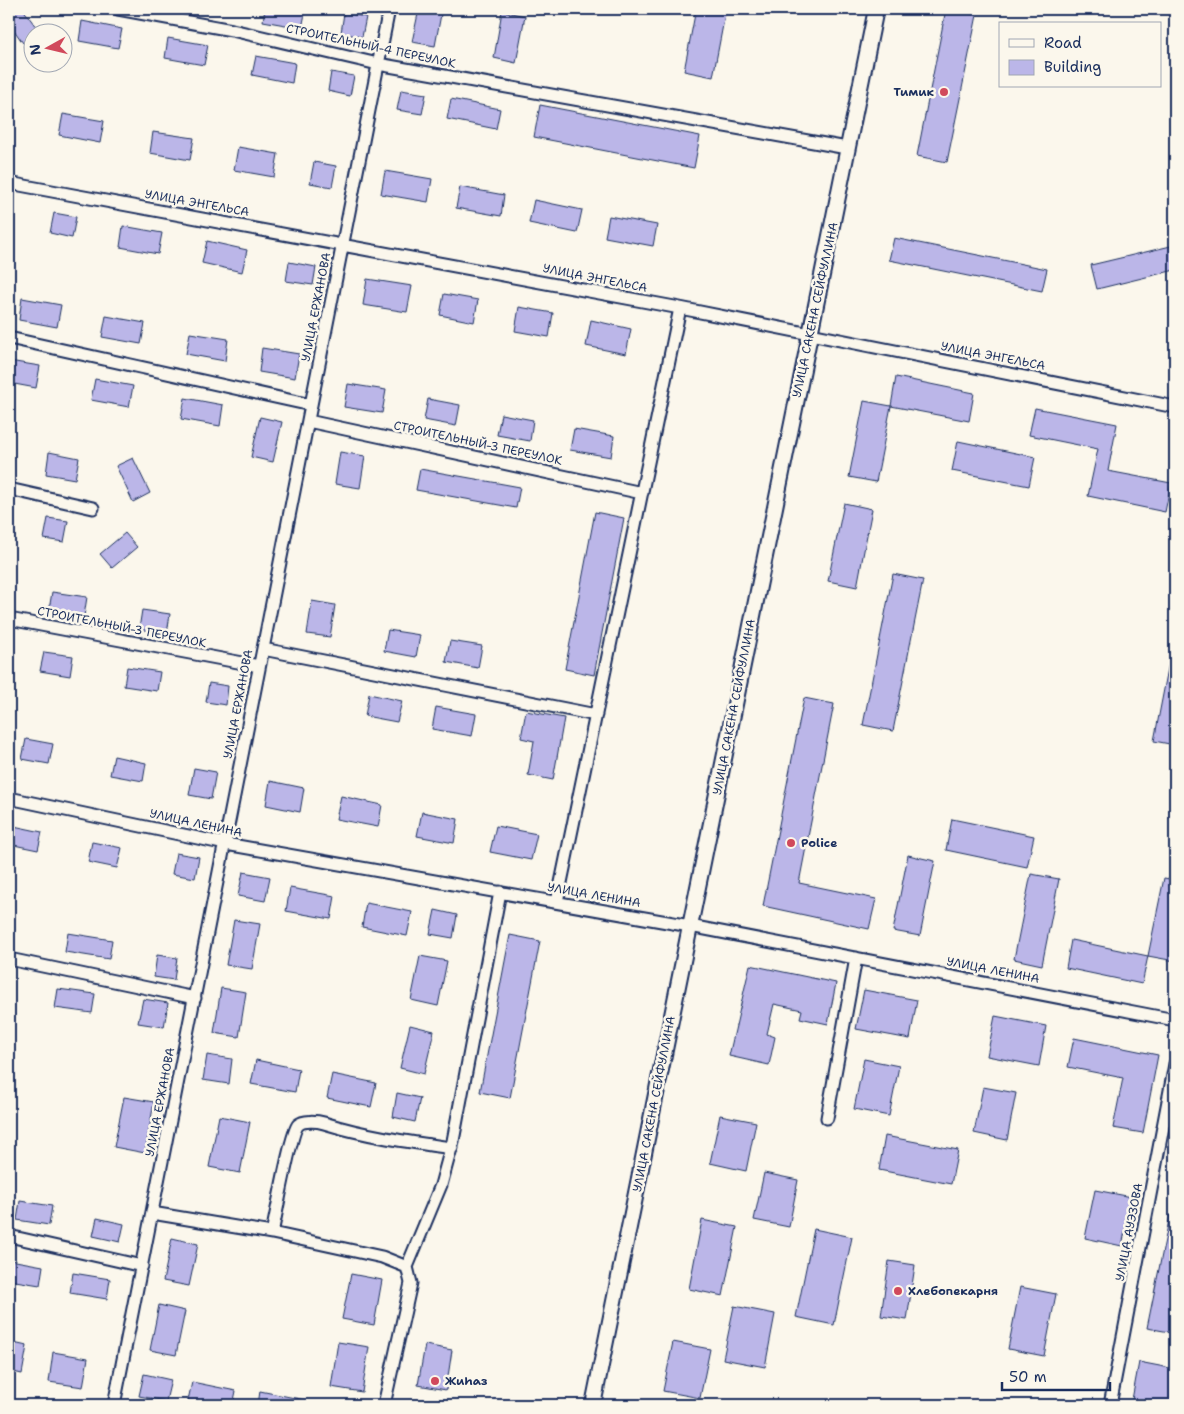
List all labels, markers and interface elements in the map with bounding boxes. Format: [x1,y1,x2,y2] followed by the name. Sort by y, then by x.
[285,20,458,72] street label: СТРОИТЕЛЬНЫЙ-4 ПЕРЕУЛОК
[22,22,72,72] north arrow
[999,22,1162,88] legend
[1044,33,1082,53] text: Road
[25,43,45,57] text: N
[1044,57,1101,77] text: Building
[894,84,934,100] place label: Тимик
[938,86,950,98] marker: Тимик
[144,186,251,220] street label: УЛИЦА ЭНГЕЛЬСА
[789,221,841,399] street label: УЛИЦА САКЕНА СЕЙФУЛЛИНА
[298,251,334,363] street label: УЛИЦА ЕРЖАНОВА
[542,260,649,296] street label: УЛИЦА ЭНГЕЛЬСА
[940,338,1047,374] street label: УЛИЦА ЭНГЕЛЬСА
[392,417,564,469] street label: СТРОИТЕЛЬНЫЙ-3 ПЕРЕУЛОК
[36,603,208,651] street label: СТРОИТЕЛЬНЫЙ-3 ПЕРЕУЛОК
[709,617,759,796] street label: УЛИЦА САКЕНА СЕЙФУЛЛИНА
[220,648,256,760] street label: УЛИЦА ЕРЖАНОВА
[148,805,244,841] street label: УЛИЦА ЛЕНИНА
[801,835,837,851] place label: Police
[785,837,797,849] marker: Police
[546,879,642,911] street label: УЛИЦА ЛЕНИНА
[945,953,1041,987] street label: УЛИЦА ЛЕНИНА
[629,1014,679,1193] street label: УЛИЦА САКЕНА СЕЙФУЛЛИНА
[142,1046,178,1158] street label: УЛИЦА ЕРЖАНОВА
[1112,1181,1146,1282] street label: УЛИЦА АУЭЗОВА
[908,1283,998,1299] place label: Хлебопекарня
[892,1285,904,1297] marker: Хлебопекарня
[1002,1359,1109,1391] scale bar
[1009,1367,1047,1387] text: 50 m
[445,1373,488,1389] place label: ЖиҺаз
[429,1375,441,1387] marker: ЖиҺаз

